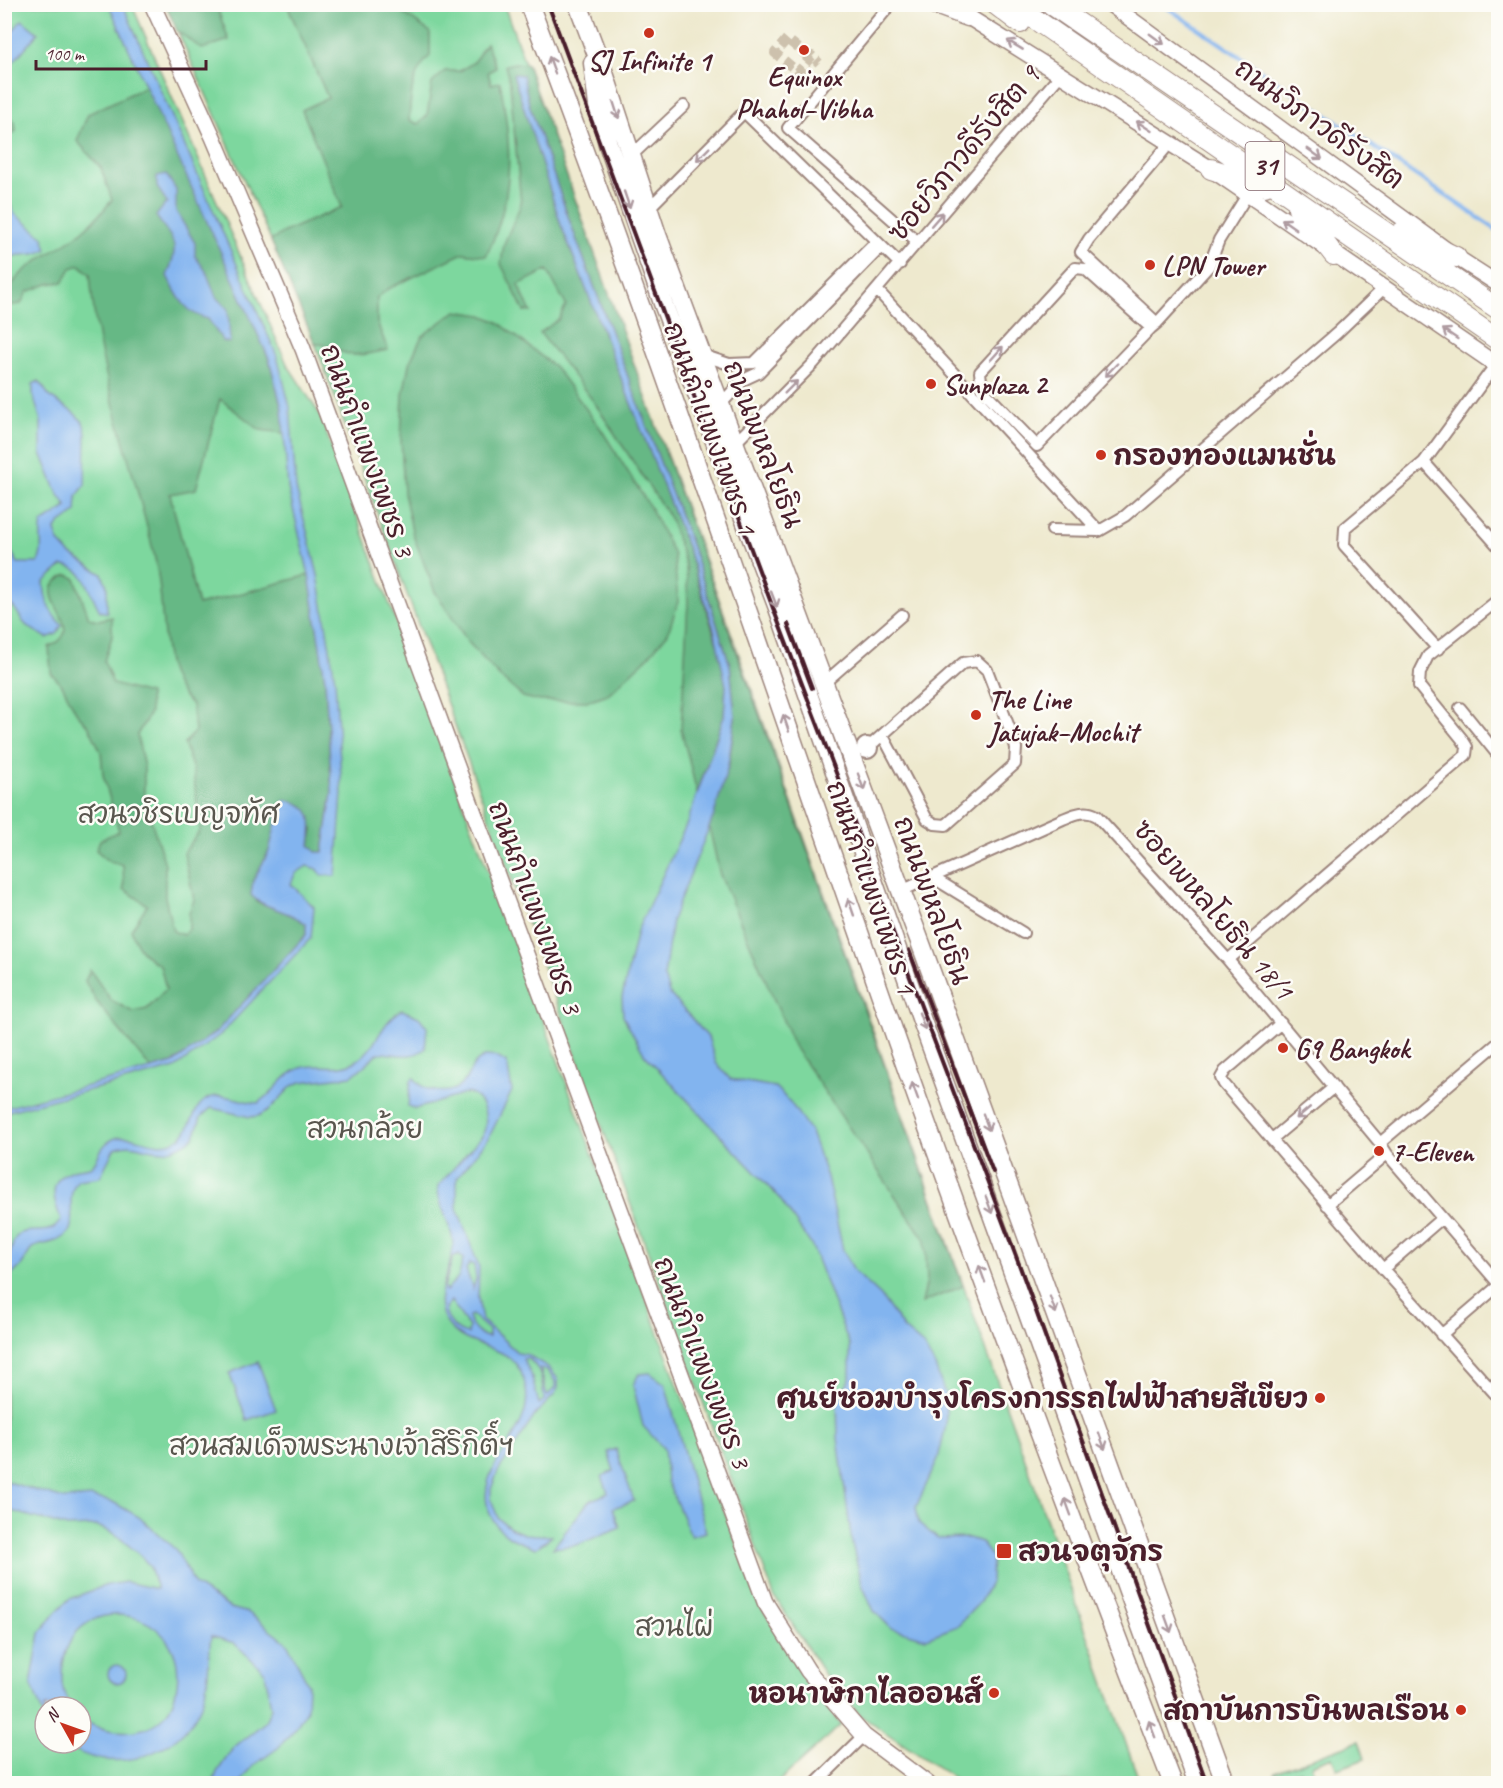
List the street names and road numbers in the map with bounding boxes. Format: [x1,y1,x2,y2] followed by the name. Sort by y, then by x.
[1228,50,1411,197] street label: ถนนวิภาวดีรังสิต
[880,56,1049,248] street label: ซอยวิภาวดีรังสิต 9
[1246,142,1284,190] road number: 31
[656,317,767,541] street label: ถนนกำแพงเพชร 1
[313,339,424,563] street label: ถนนกำแพงเพชร 3
[716,355,814,533] street label: ถนนพหลโยธิน
[819,775,926,1000] street label: ถนนกำแพงเพชร 1
[481,796,592,1020] street label: ถนนกำแพงเพชร 3
[886,811,981,989] street label: ถนนพหลโยธิน
[1126,811,1304,1008] street label: ซอยพหลโยธิน 18/1
[646,1251,761,1475] street label: ถนนกำแพงเพชร 3

